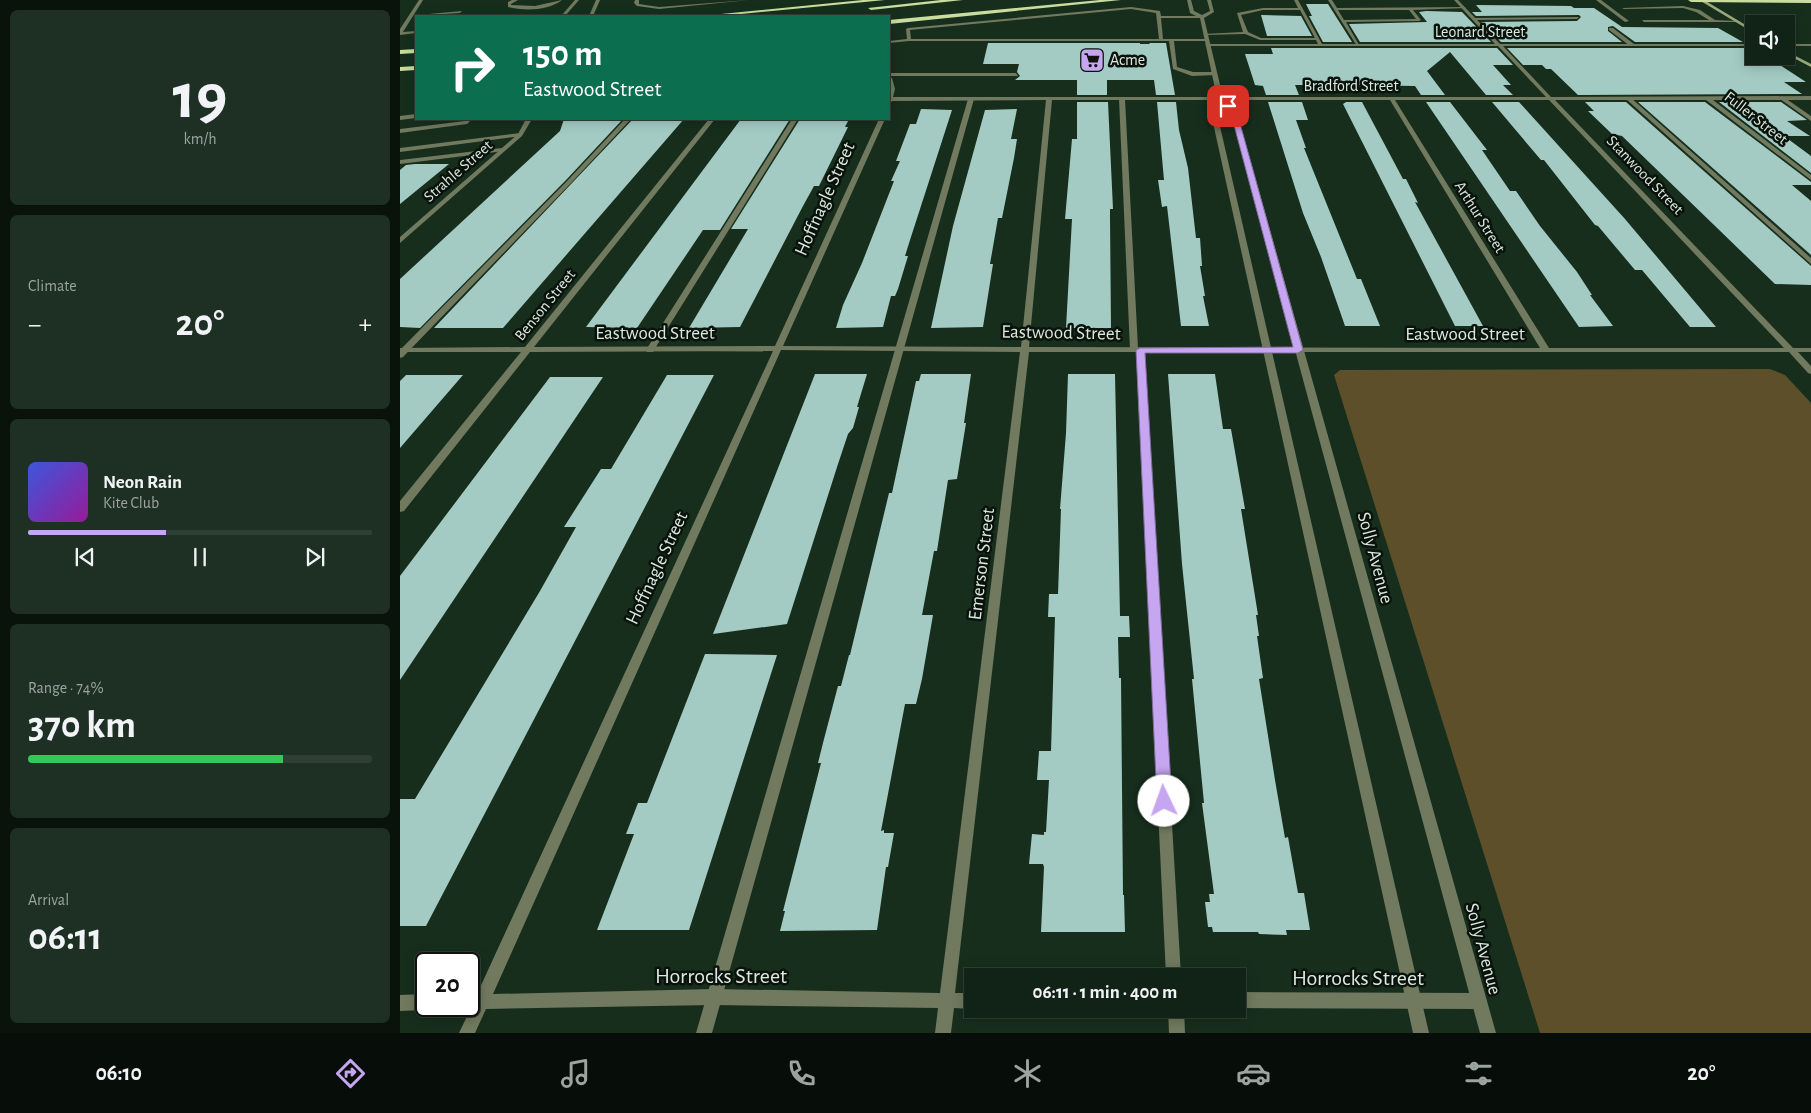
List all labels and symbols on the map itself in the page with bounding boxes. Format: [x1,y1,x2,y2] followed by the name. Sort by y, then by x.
[1435,24,1525,40] street label: Leonard Street
[1079,47,1105,73] supermarket icon: Acme
[1110,52,1145,68] place label: Acme
[1303,78,1399,94] street label: Bradford Street
[1207,85,1249,127] pin
[1721,89,1791,147] street label: Fuller Street
[1604,132,1686,218] street label: Stanwood Street
[421,137,495,205] street label: Strahle Street
[791,139,859,259] street label: Hoffnagle Street
[1452,178,1508,256] street label: Arthur Street
[512,266,578,344] street label: Benson Street
[1001,322,1121,344] street label: Eastwood Street
[595,324,715,343] street label: Eastwood Street
[1405,325,1525,344] street label: Eastwood Street
[966,507,998,621] street label: Emerson Street
[623,509,691,627] street label: Hoffnagle Street
[1354,510,1396,606] street label: Solly Avenue
[1137,774,1189,826] position arrow
[1462,901,1504,997] street label: Solly Avenue
[415,952,480,1017] speed limit sign: 20
[655,965,787,987] street label: Horrocks Street
[1292,967,1424,989] street label: Horrocks Street

